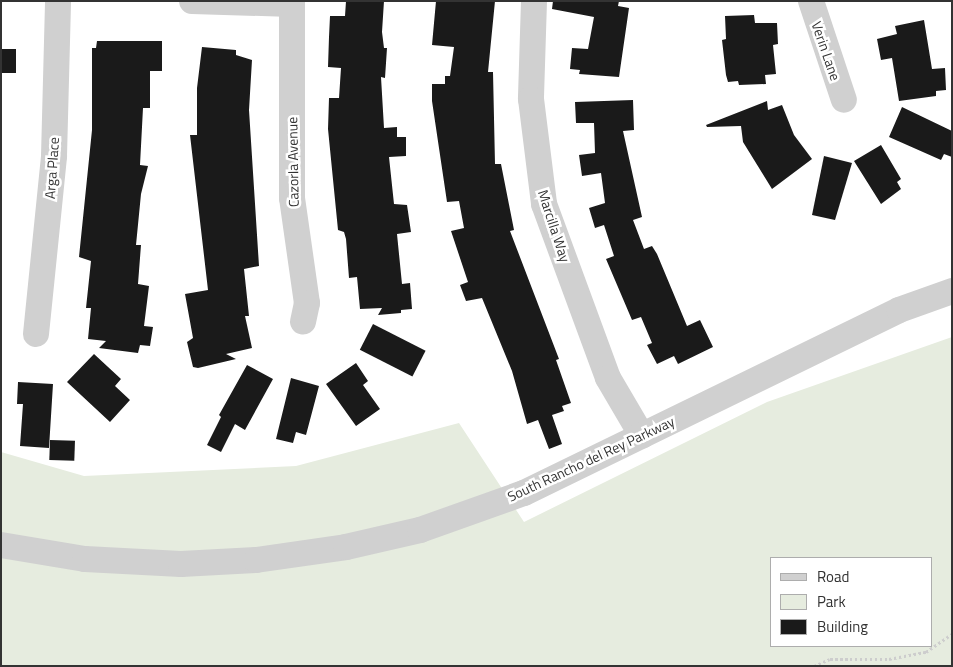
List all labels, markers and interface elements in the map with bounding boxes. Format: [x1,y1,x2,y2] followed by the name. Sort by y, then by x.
[808,19,844,83] street label: Verin Lane
[284,117,302,207] street label: Cazorla Avenue
[41,136,63,200] street label: Arga Place
[534,188,574,264] street label: Marcilla Way
[505,413,677,505] street label: South Rancho del Rey Parkway
[770,557,933,647] legend
[817,565,849,588] text: Road
[817,590,846,613] text: Park
[817,615,868,638] text: Building

